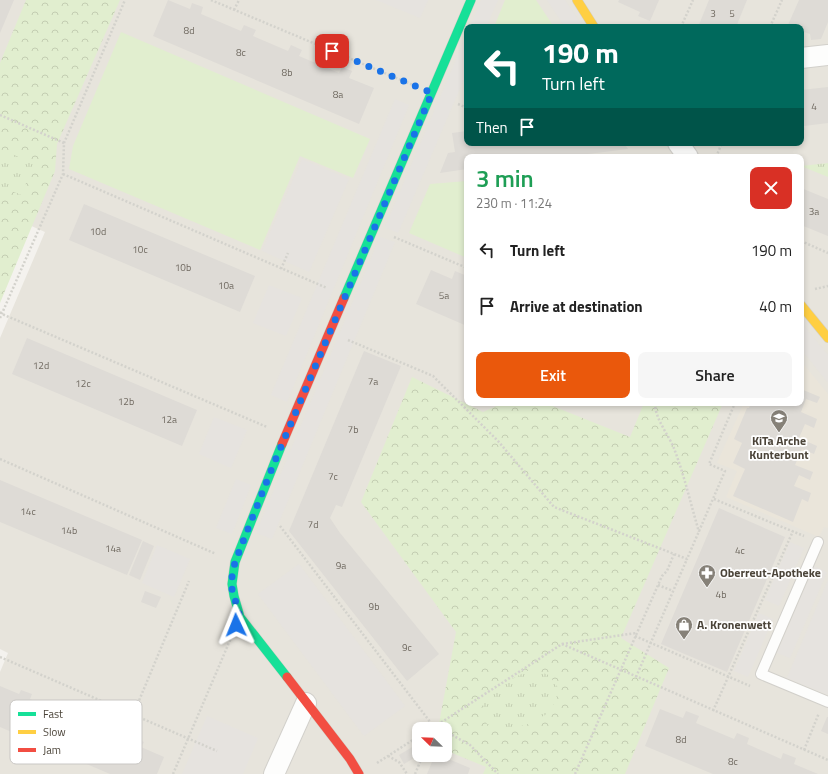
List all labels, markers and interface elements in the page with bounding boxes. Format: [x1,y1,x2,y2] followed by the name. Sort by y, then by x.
[710,6,716,21] house number: 3
[729,6,735,21] house number: 5
[184,23,194,38] house number: 8d
[542,31,619,74] text: 190 m
[315,34,349,68] pin
[321,40,343,62] icon: arrive
[476,40,528,92] icon: left
[236,45,246,60] house number: 8c
[282,65,292,80] house number: 8b
[542,70,605,97] text: Turn left
[333,87,343,102] house number: 8a
[811,99,817,114] house number: 4
[476,116,508,139] text: Then
[516,116,538,138] icon: arrive
[476,160,534,196] text: 3 min
[750,167,792,209] button: close
[476,193,552,213] text: 230 m · 11:24
[809,204,819,219] house number: 3a
[90,224,106,239] house number: 10d
[476,239,498,261] icon: left
[510,239,565,262] text: Turn left
[751,239,792,262] text: 190 m
[132,242,148,257] house number: 10c
[175,260,191,275] house number: 10b
[218,278,234,293] house number: 10a
[439,288,449,303] house number: 5a
[476,295,498,317] icon: arrive
[510,295,643,318] text: Arrive at destination
[759,295,792,318] text: 40 m
[476,352,630,398] button: Exit
[638,352,792,398] button: Share
[33,358,49,373] house number: 12d
[368,374,378,389] house number: 7a
[75,376,91,391] house number: 12c
[118,394,134,409] house number: 12b
[769,408,789,433] school or university icon: KiTa Arche Kunterbunt
[161,412,177,427] house number: 12a
[348,422,358,437] house number: 7b
[749,431,809,464] place label: KiTa Arche Kunterbunt
[328,469,338,484] house number: 7c
[20,504,36,519] house number: 14c
[308,517,318,532] house number: 7d
[61,523,77,538] house number: 14b
[105,541,121,556] house number: 14a
[735,543,745,558] house number: 4c
[336,558,346,573] house number: 9a
[697,563,717,588] pharmacy icon: Oberreut-Apotheke
[720,563,821,582] place label: Oberreut-Apotheke
[716,587,726,602] house number: 4b
[369,599,379,614] house number: 9b
[215,604,257,646] position arrow
[674,615,694,640] shop icon: A. Kronenwett
[697,615,772,634] place label: A. Kronenwett
[402,640,412,655] house number: 9c
[10,700,142,764] legend
[43,706,63,722] text: Fast
[412,722,452,762] north arrow
[412,722,452,762] map controls
[43,724,66,740] text: Slow
[676,732,686,747] house number: 8d
[43,742,61,758] text: Jam
[728,754,738,769] house number: 8c

